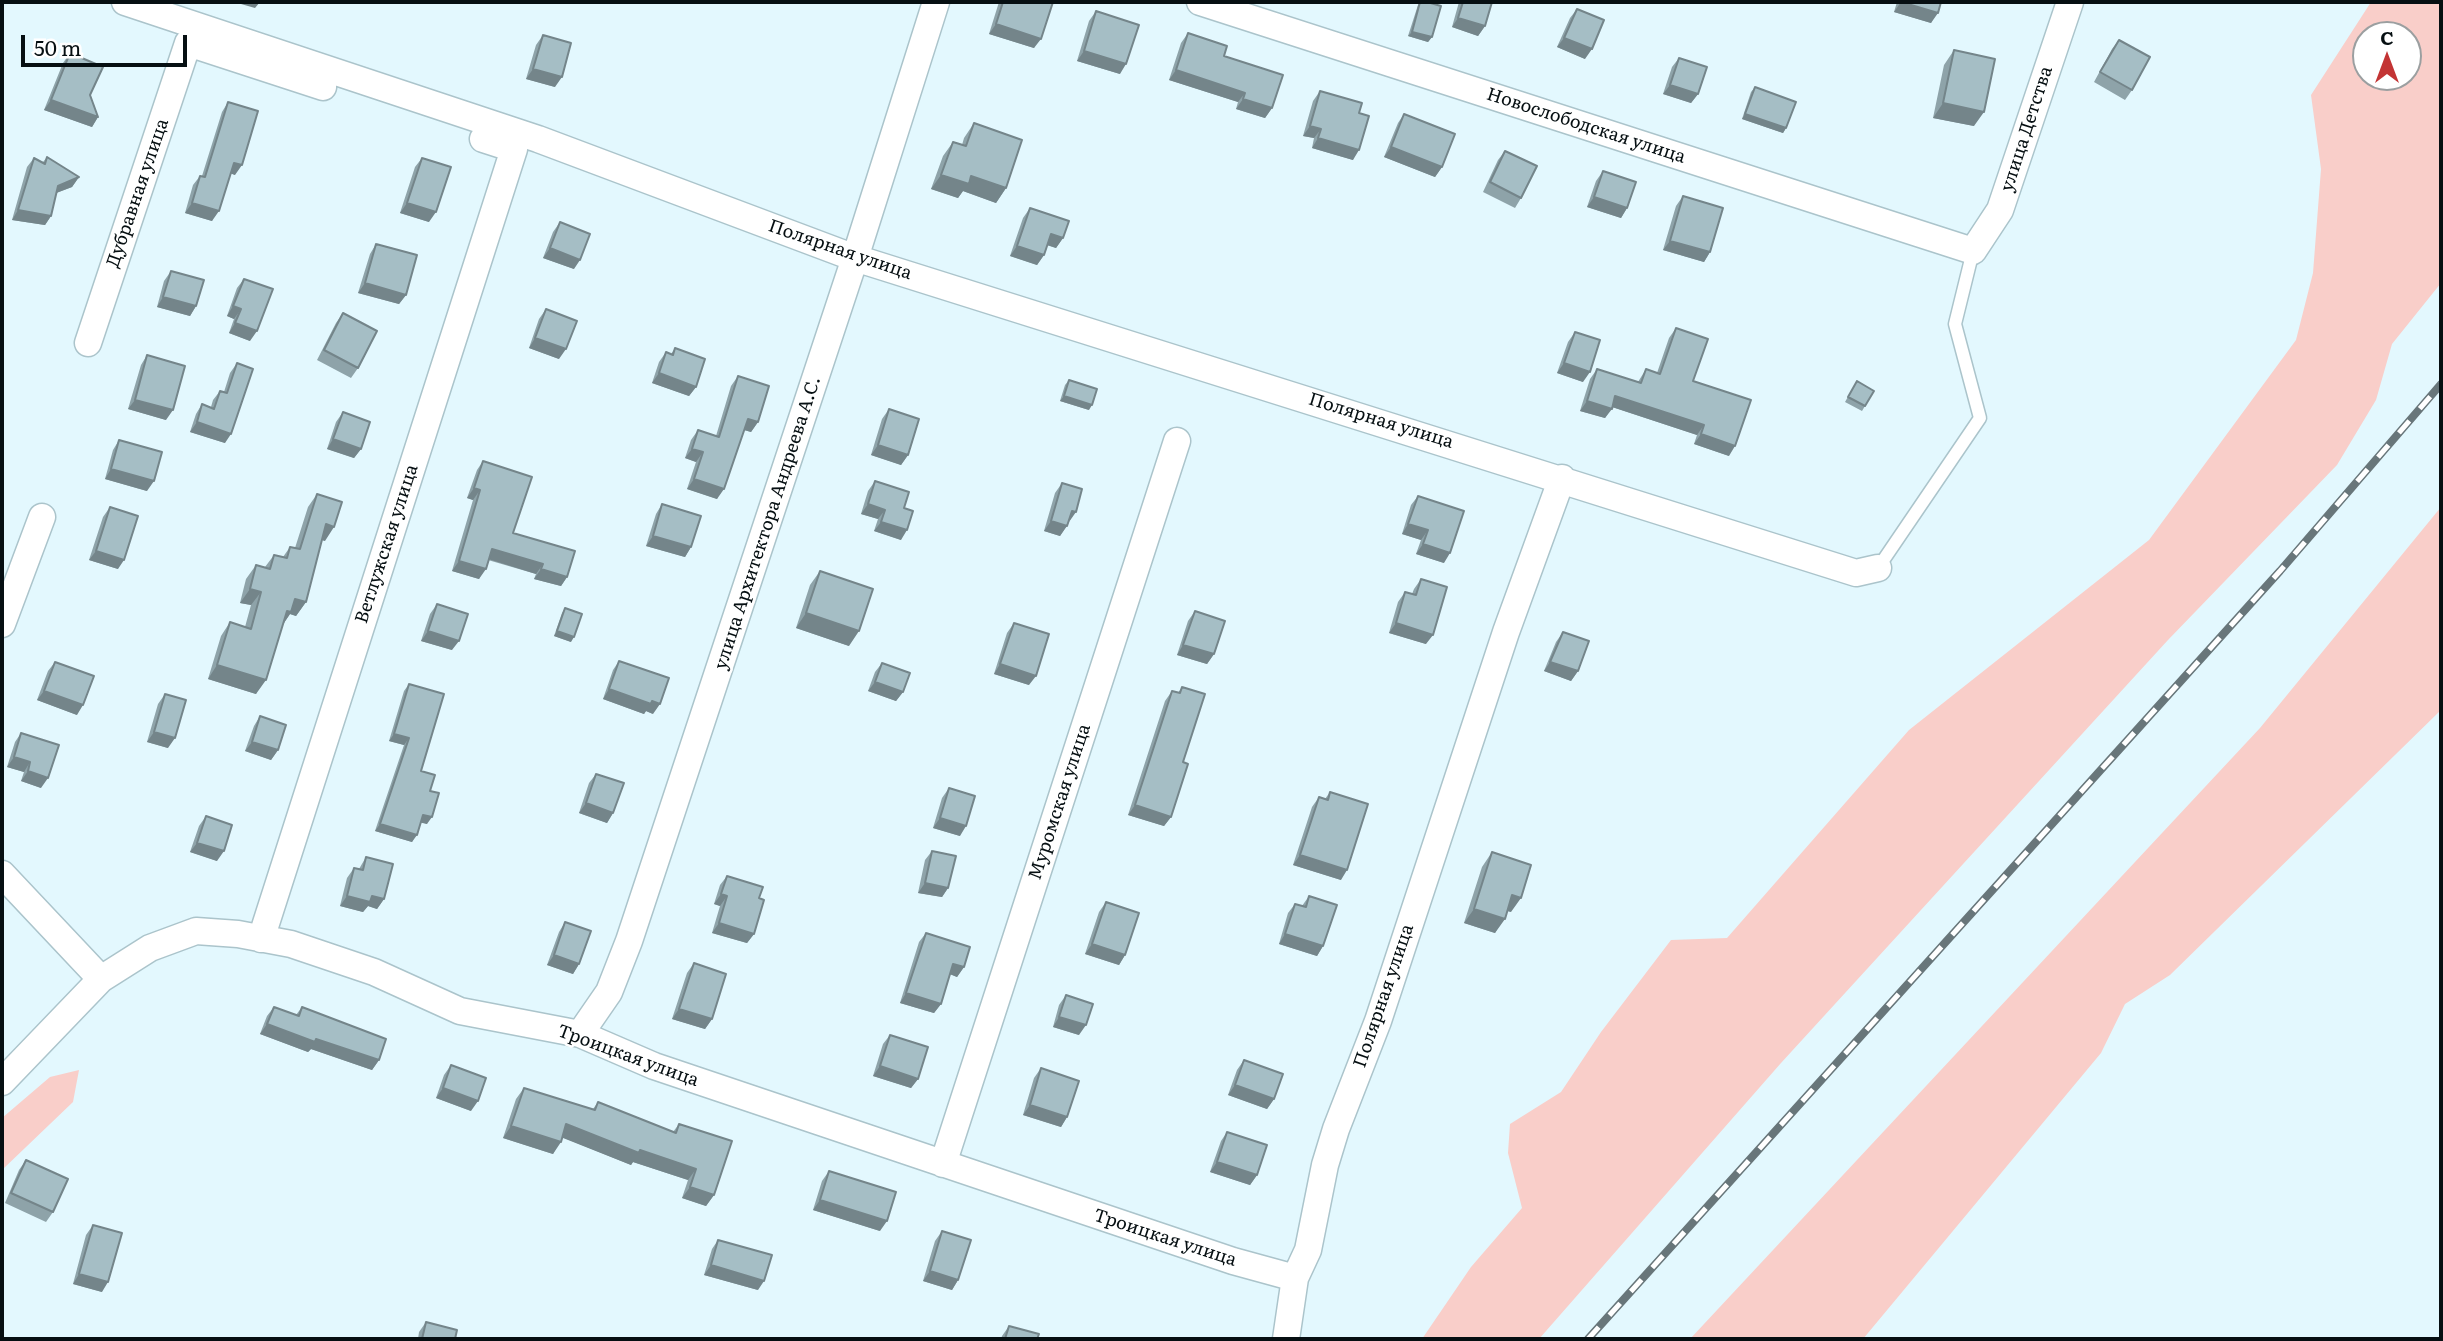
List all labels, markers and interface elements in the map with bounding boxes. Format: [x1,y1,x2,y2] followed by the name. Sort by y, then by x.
[24,21,191,65] scale bar
[2352,21,2422,91] north arrow
[2380,23,2394,51] text: С
[34,31,81,62] text: 50 m
[1997,64,2057,194] street label: улица Детства
[1484,84,1688,168] street label: Новослободская улица
[102,116,174,270] street label: Дубравная улица
[765,215,915,285] street label: Полярная улица
[710,374,826,672] street label: улица Архитектора Андреева А.С.
[1306,389,1456,453] street label: Полярная улица
[351,462,423,626] street label: Ветлужская улица
[1025,721,1095,883] street label: Муромская улица
[1349,921,1419,1071] street label: Полярная улица
[554,1020,702,1092] street label: Троицкая улица
[1091,1205,1239,1271] street label: Троицкая улица

